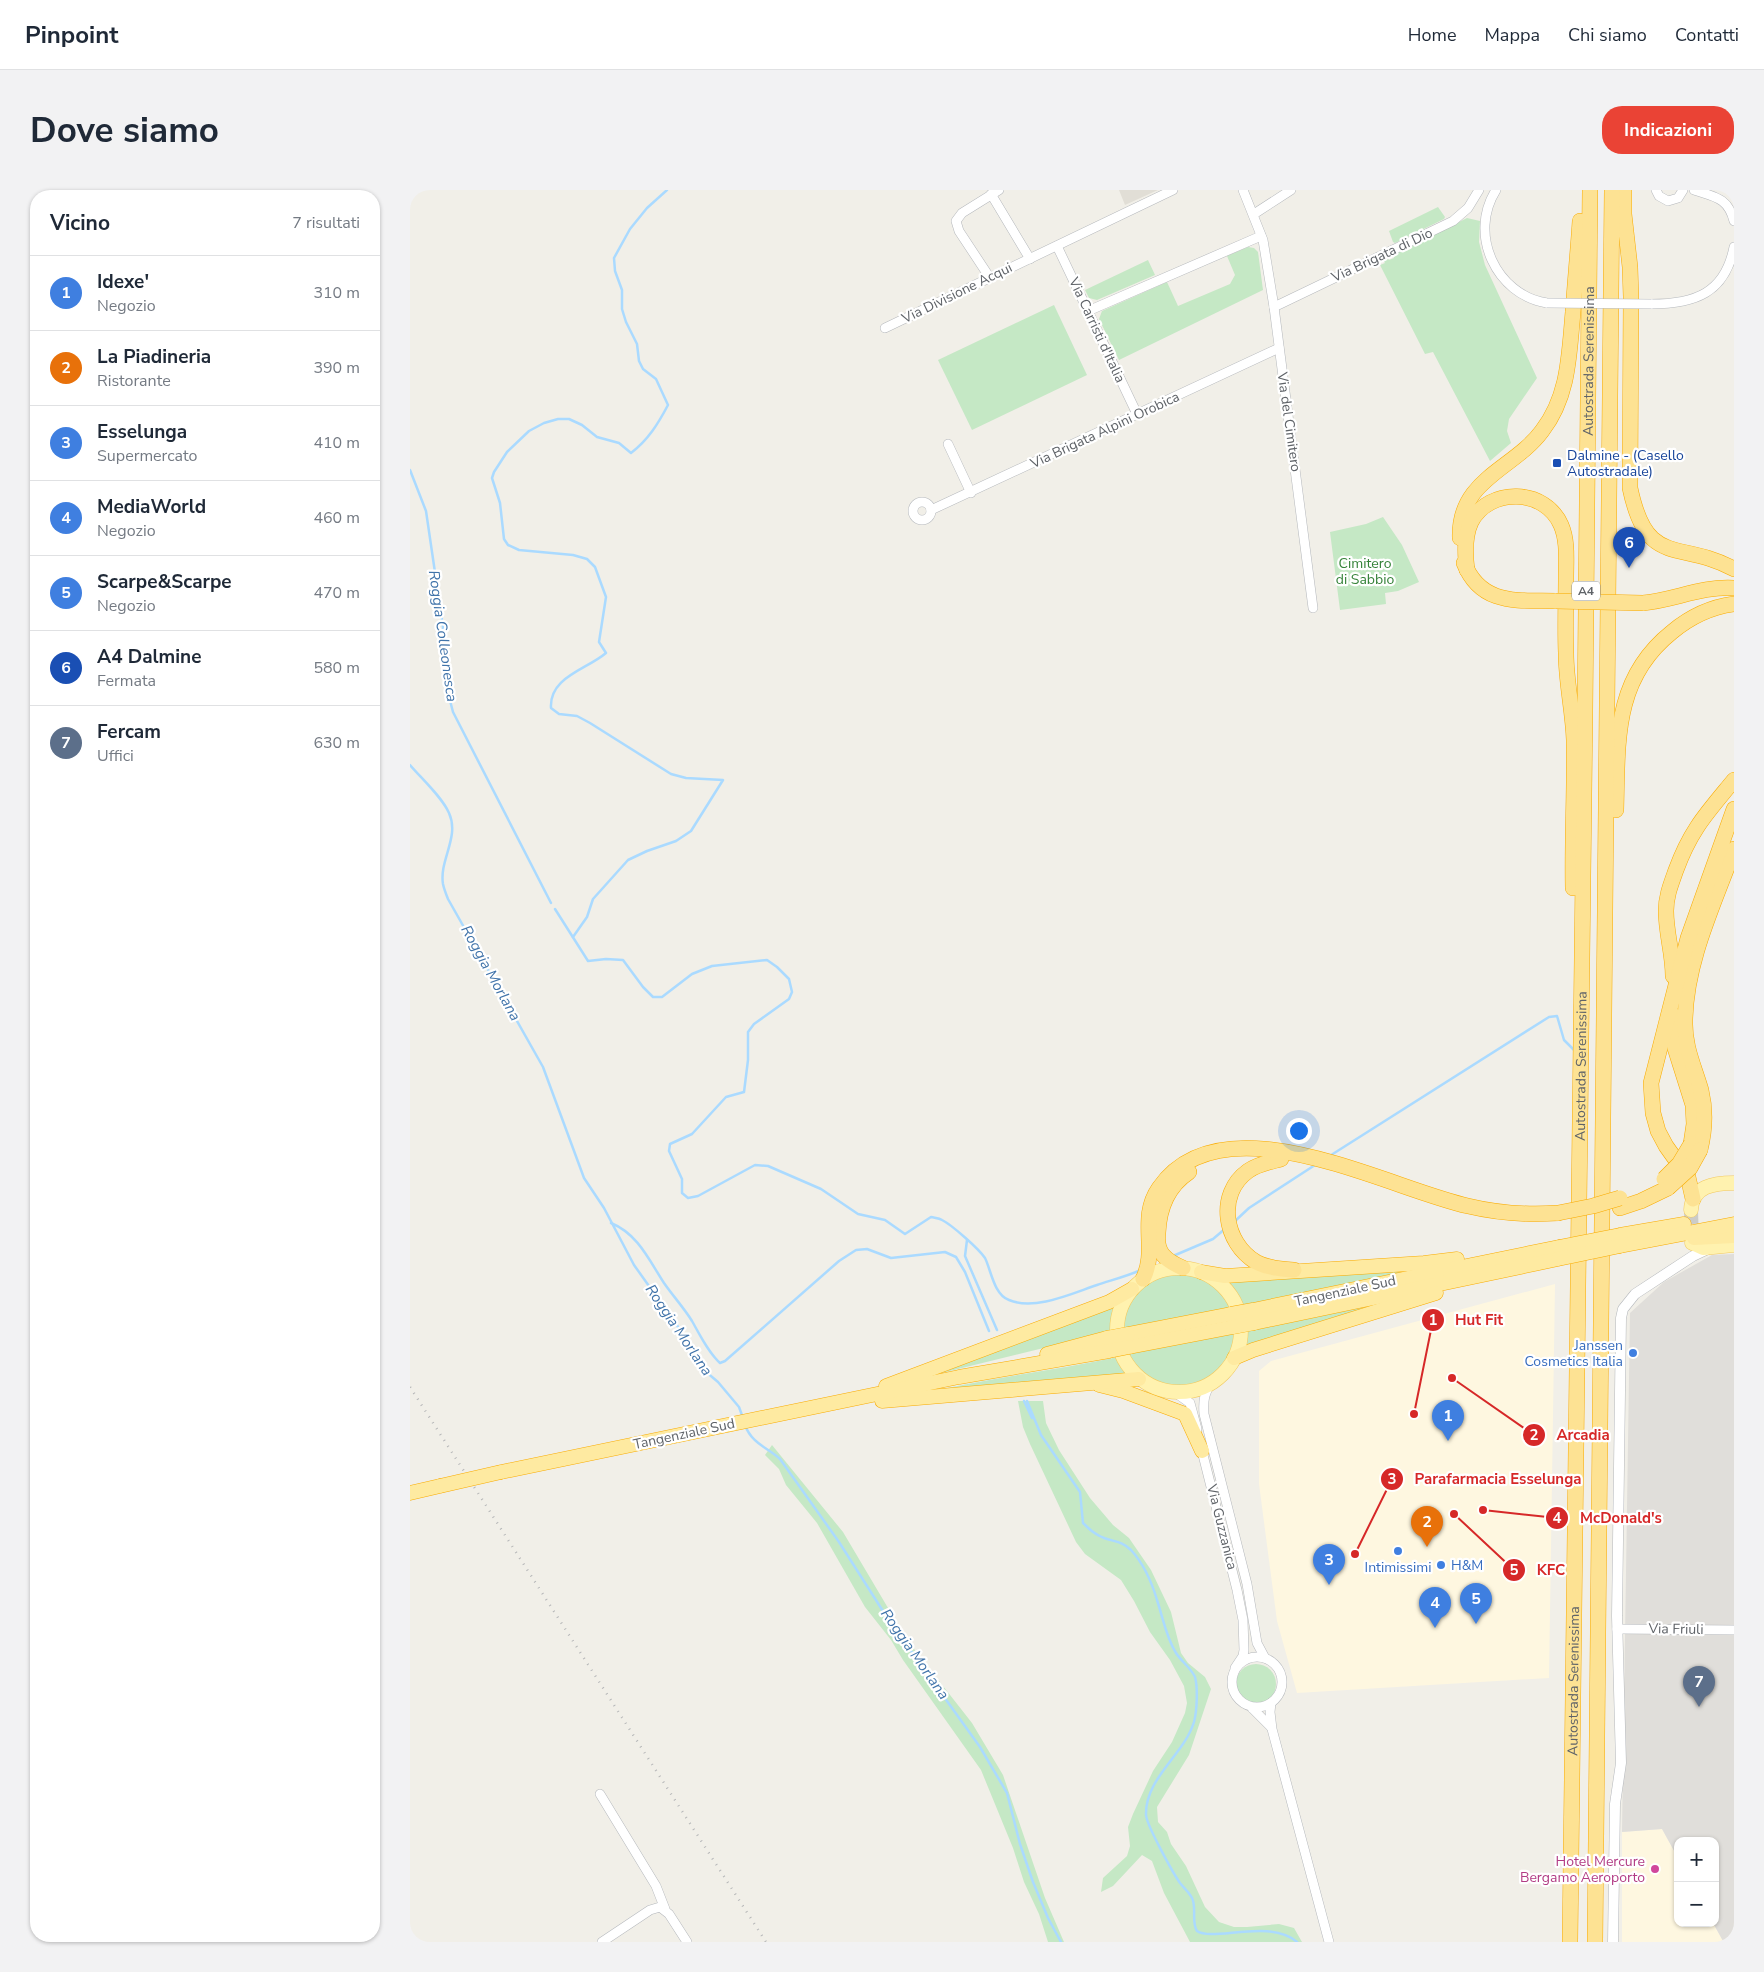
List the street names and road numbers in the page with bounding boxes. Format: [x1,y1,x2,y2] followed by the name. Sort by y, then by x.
[1327,223,1436,287] street label: Via Brigata di Dio
[898,258,1015,328] street label: Via Divisione Acqui
[1064,273,1130,386] street label: Via Carristi d'Italia
[1578,286,1599,436] street label: Autostrada Serenissima
[1272,370,1305,473] street label: Via del Cimitero
[1026,387,1183,473] street label: Via Brigata Alpini Orobica
[1572,582,1600,601] road number: A4
[1570,991,1591,1141] street label: Autostrada Serenissima
[1293,1271,1397,1311] street label: Tangenziale Sud
[632,1414,736,1454] street label: Tangenziale Sud
[1202,1481,1242,1572] street label: Via Guzzanica
[1563,1606,1584,1756] street label: Autostrada Serenissima
[1647,1619,1704,1639] street label: Via Friuli

